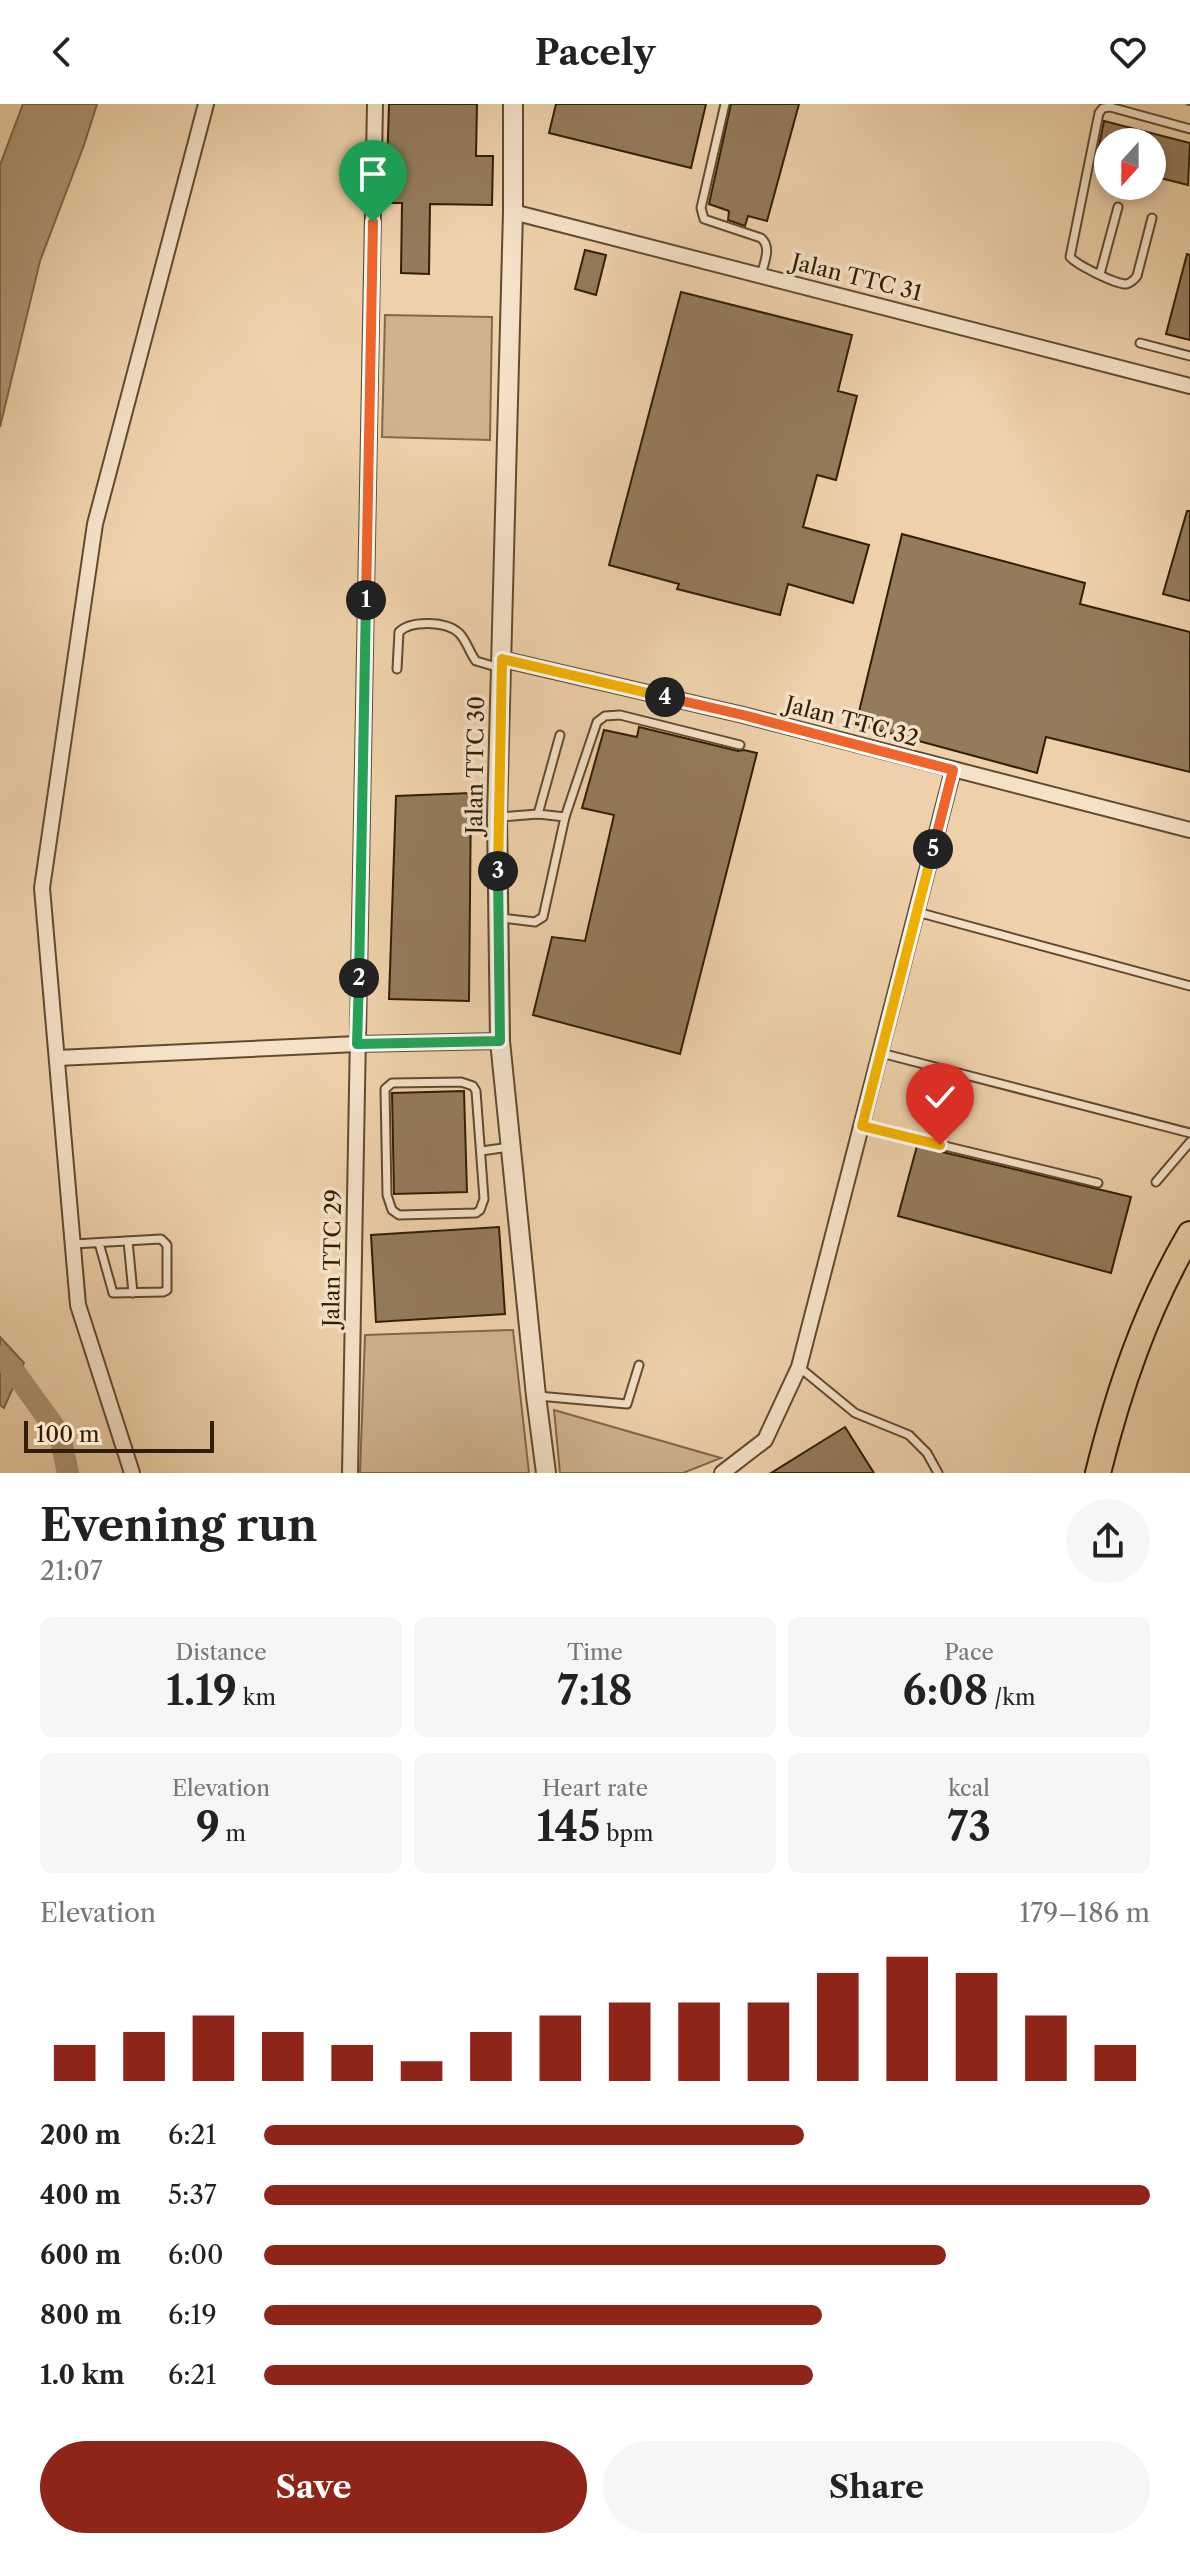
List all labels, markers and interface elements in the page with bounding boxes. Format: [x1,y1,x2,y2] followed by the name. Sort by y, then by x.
[40,30,84,74] icon: back
[535,30,655,74] text: Pacely
[1106,30,1150,74] icon: heart
[1094,128,1166,200] north arrow
[1094,128,1166,200] map controls
[339,140,407,222] pin
[351,152,395,196] icon: arrive
[786,248,925,307] street label: Jalan TTC 31
[346,580,386,620] pin: 1
[361,586,371,613] text: 1
[645,677,685,717] pin: 4
[658,683,672,710] text: 4
[779,690,921,752] street label: Jalan TTC 32
[461,696,490,837] street label: Jalan TTC 30
[913,829,953,869] pin: 5
[927,835,939,862] text: 5
[478,851,518,891] pin: 3
[492,857,504,884] text: 3
[339,958,379,998] pin: 2
[353,964,366,991] text: 2
[906,1063,974,1145] pin
[918,1075,962,1119] icon: check
[318,1189,347,1330] street label: Jalan TTC 29
[24,1417,214,1453] scale bar
[36,1421,99,1448] text: 100 m
[40,1498,317,1552] text: Evening run
[1066,1499,1150,1583] button: share
[40,1555,102,1587] text: 21:07
[175,1639,267,1666] text: Distance
[567,1639,623,1666] text: Time
[944,1639,994,1666] text: Pace
[166,1666,237,1715] text: 1.19
[557,1666,633,1715] text: 7:18
[903,1666,988,1715] text: 6:08
[237,1684,276,1711] text: km
[988,1684,1035,1711] text: /km
[172,1775,270,1802] text: Elevation
[542,1775,648,1802] text: Heart rate
[948,1775,990,1802] text: kcal
[196,1802,220,1851] text: 9
[537,1802,600,1851] text: 145
[947,1802,991,1851] text: 73
[220,1820,246,1847] text: m
[600,1820,653,1847] text: bpm
[40,1897,156,1929] text: Elevation
[1019,1897,1150,1929] text: 179–186 m
[40,2119,121,2151] text: 200 m
[168,2119,216,2151] text: 6:21
[40,2179,121,2211] text: 400 m
[168,2179,217,2211] text: 5:37
[40,2239,121,2271] text: 600 m
[168,2239,223,2271] text: 6:00
[40,2299,122,2331] text: 800 m
[168,2299,217,2331] text: 6:19
[40,2359,125,2391] text: 1.0 km
[168,2359,216,2391] text: 6:21
[40,2441,587,2533] button: Save
[603,2441,1150,2533] button: Share

